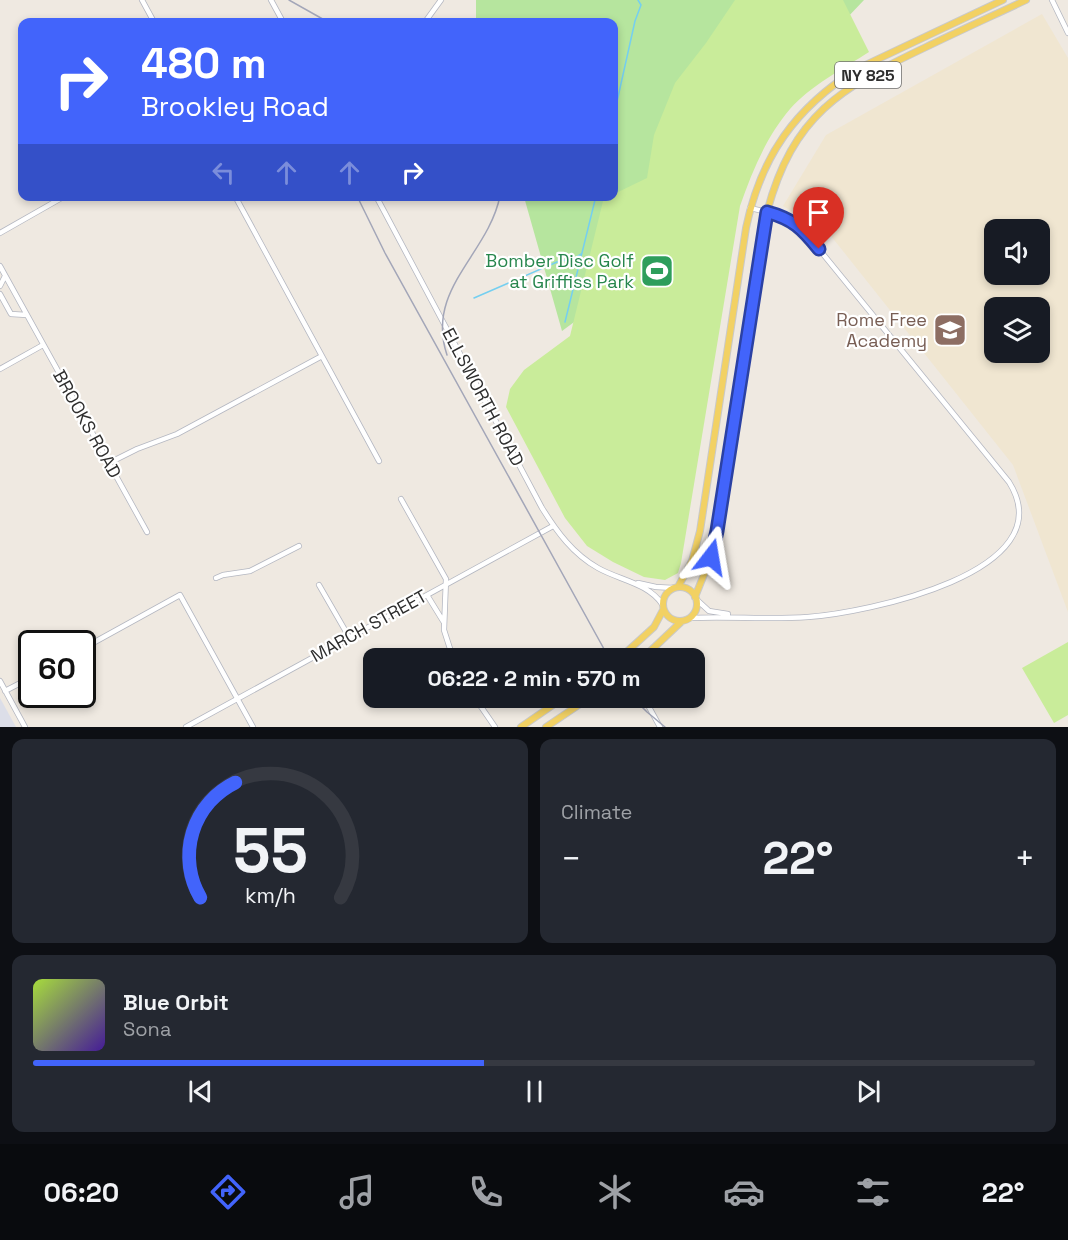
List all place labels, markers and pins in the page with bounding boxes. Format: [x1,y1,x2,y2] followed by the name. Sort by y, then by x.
[793,187,844,249] pin
[485,249,634,293] place label: Bomber Disc Golf at Griffiss Park
[639,253,675,289] sports icon: Bomber Disc Golf at Griffiss Park
[836,308,927,352] place label: Rome Free Academy
[932,312,968,348] school or university icon: Rome Free Academy

